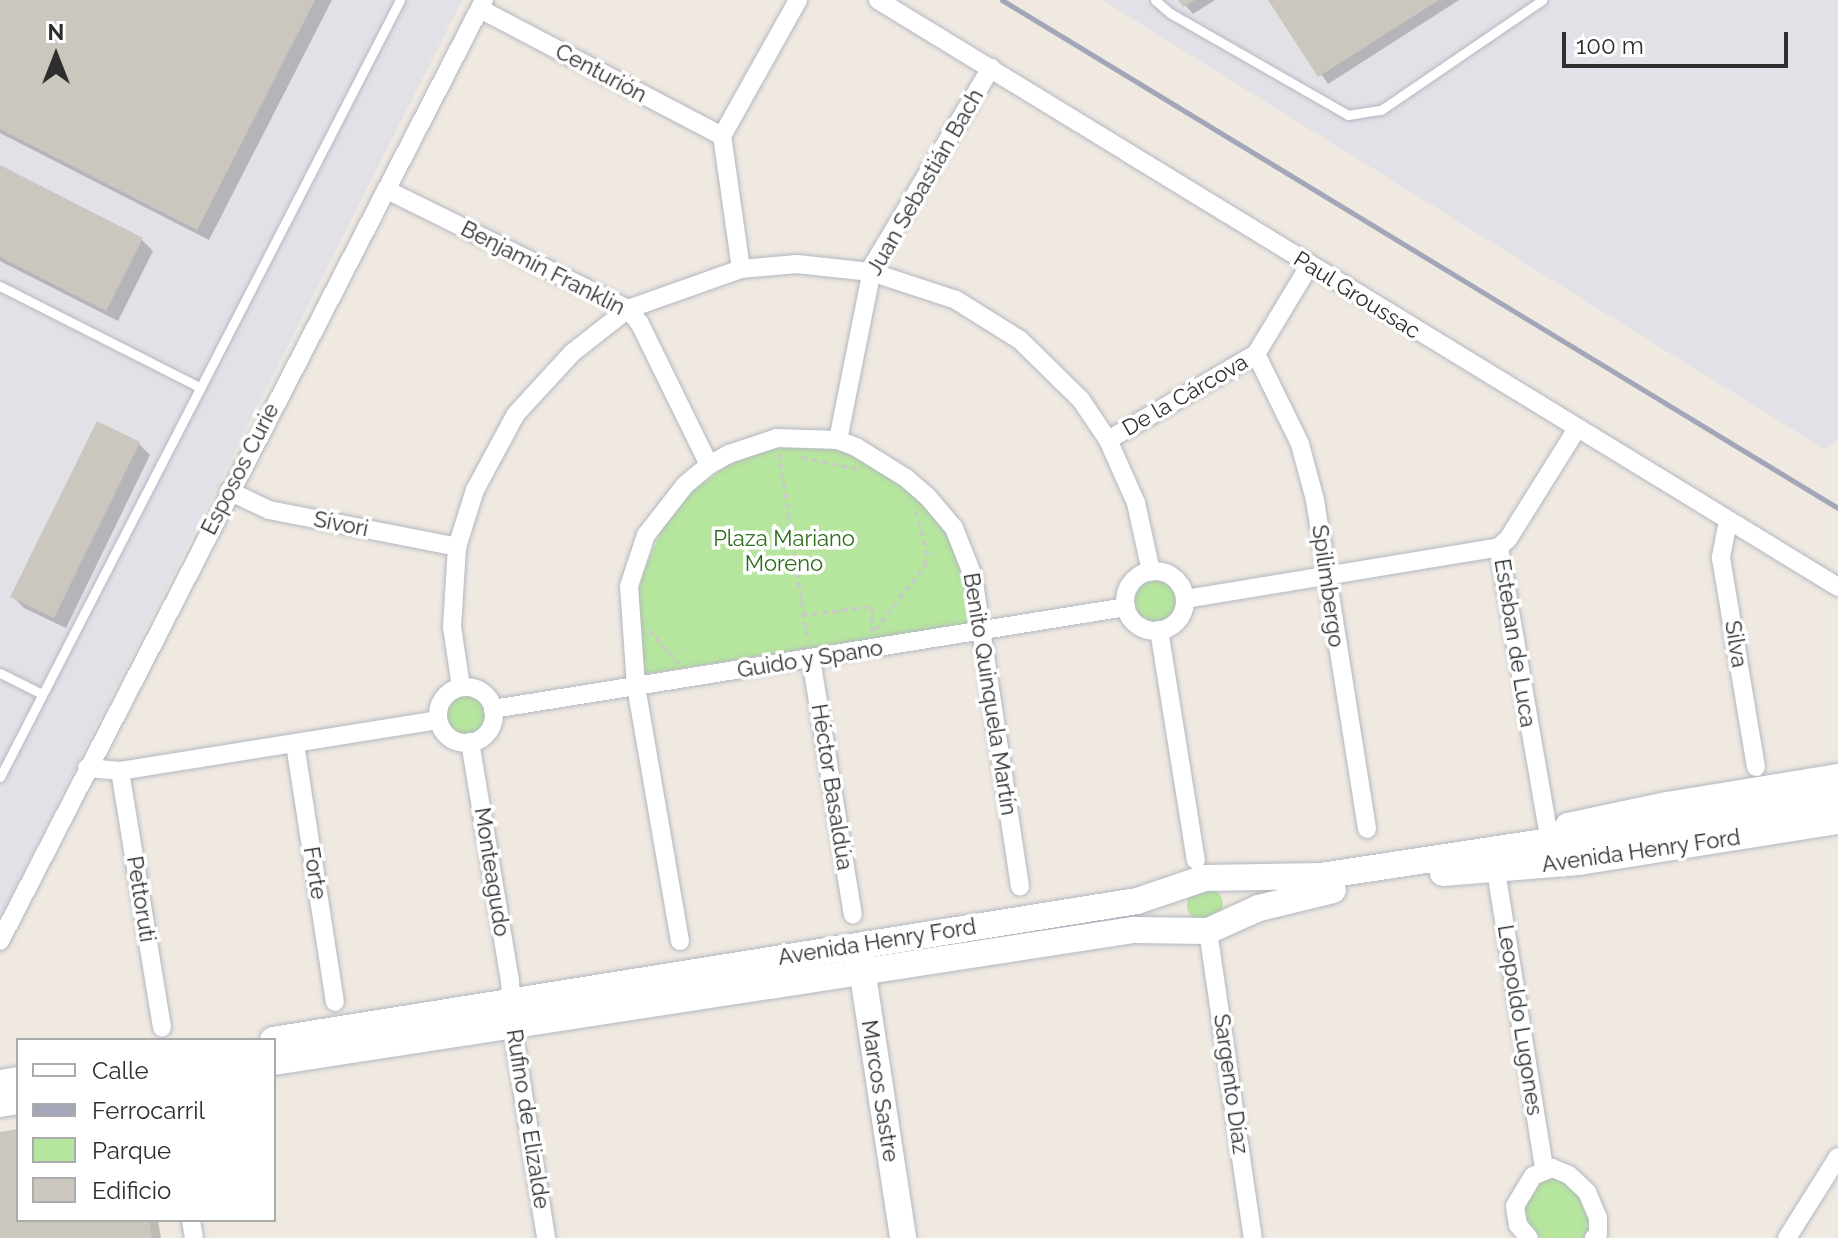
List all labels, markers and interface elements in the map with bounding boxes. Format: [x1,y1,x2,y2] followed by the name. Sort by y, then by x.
[16,16,96,96] north arrow
[1566,16,1792,66] scale bar
[48,19,64,45] text: N
[1576,31,1644,60] text: 100 m
[551,38,651,108] street label: Centurión
[861,84,989,280] street label: Juan Sebastián Bach
[457,215,629,321] street label: Benjamín Franklin
[1289,245,1425,345] street label: Paul Groussac
[1118,348,1252,442] street label: De la Cárcova
[196,399,284,539] street label: Esposos Curie
[311,506,371,542] street label: Sívori
[1306,523,1350,649] street label: Spilimbergo
[713,525,855,576] park label: Plaza Mariano Moreno
[1489,557,1541,729] street label: Esteban de Luca
[958,571,1022,817] street label: Benito Quinquela Martín
[1719,619,1753,669] street label: Silva
[735,634,885,684] street label: Guido y Spano
[806,702,858,872] street label: Héctor Basaldúa
[469,806,515,938] street label: Monteagudo
[1540,824,1742,878] street label: Avenida Henry Ford
[298,845,332,901] street label: Forte
[121,854,161,944] street label: Pettoruti
[776,913,978,971] street label: Avenida Henry Ford
[1492,923,1548,1117] street label: Leopoldo Lugones
[1208,1012,1254,1156] street label: Sargento Díaz
[856,1018,904,1164] street label: Marcos Sastre
[501,1027,555,1211] street label: Rufino de Elizalde
[16,1038,276,1222] legend
[92,1056,149,1085] text: Calle
[92,1096,205,1125] text: Ferrocarril
[92,1136,171,1165] text: Parque
[92,1176,171,1205] text: Edificio

